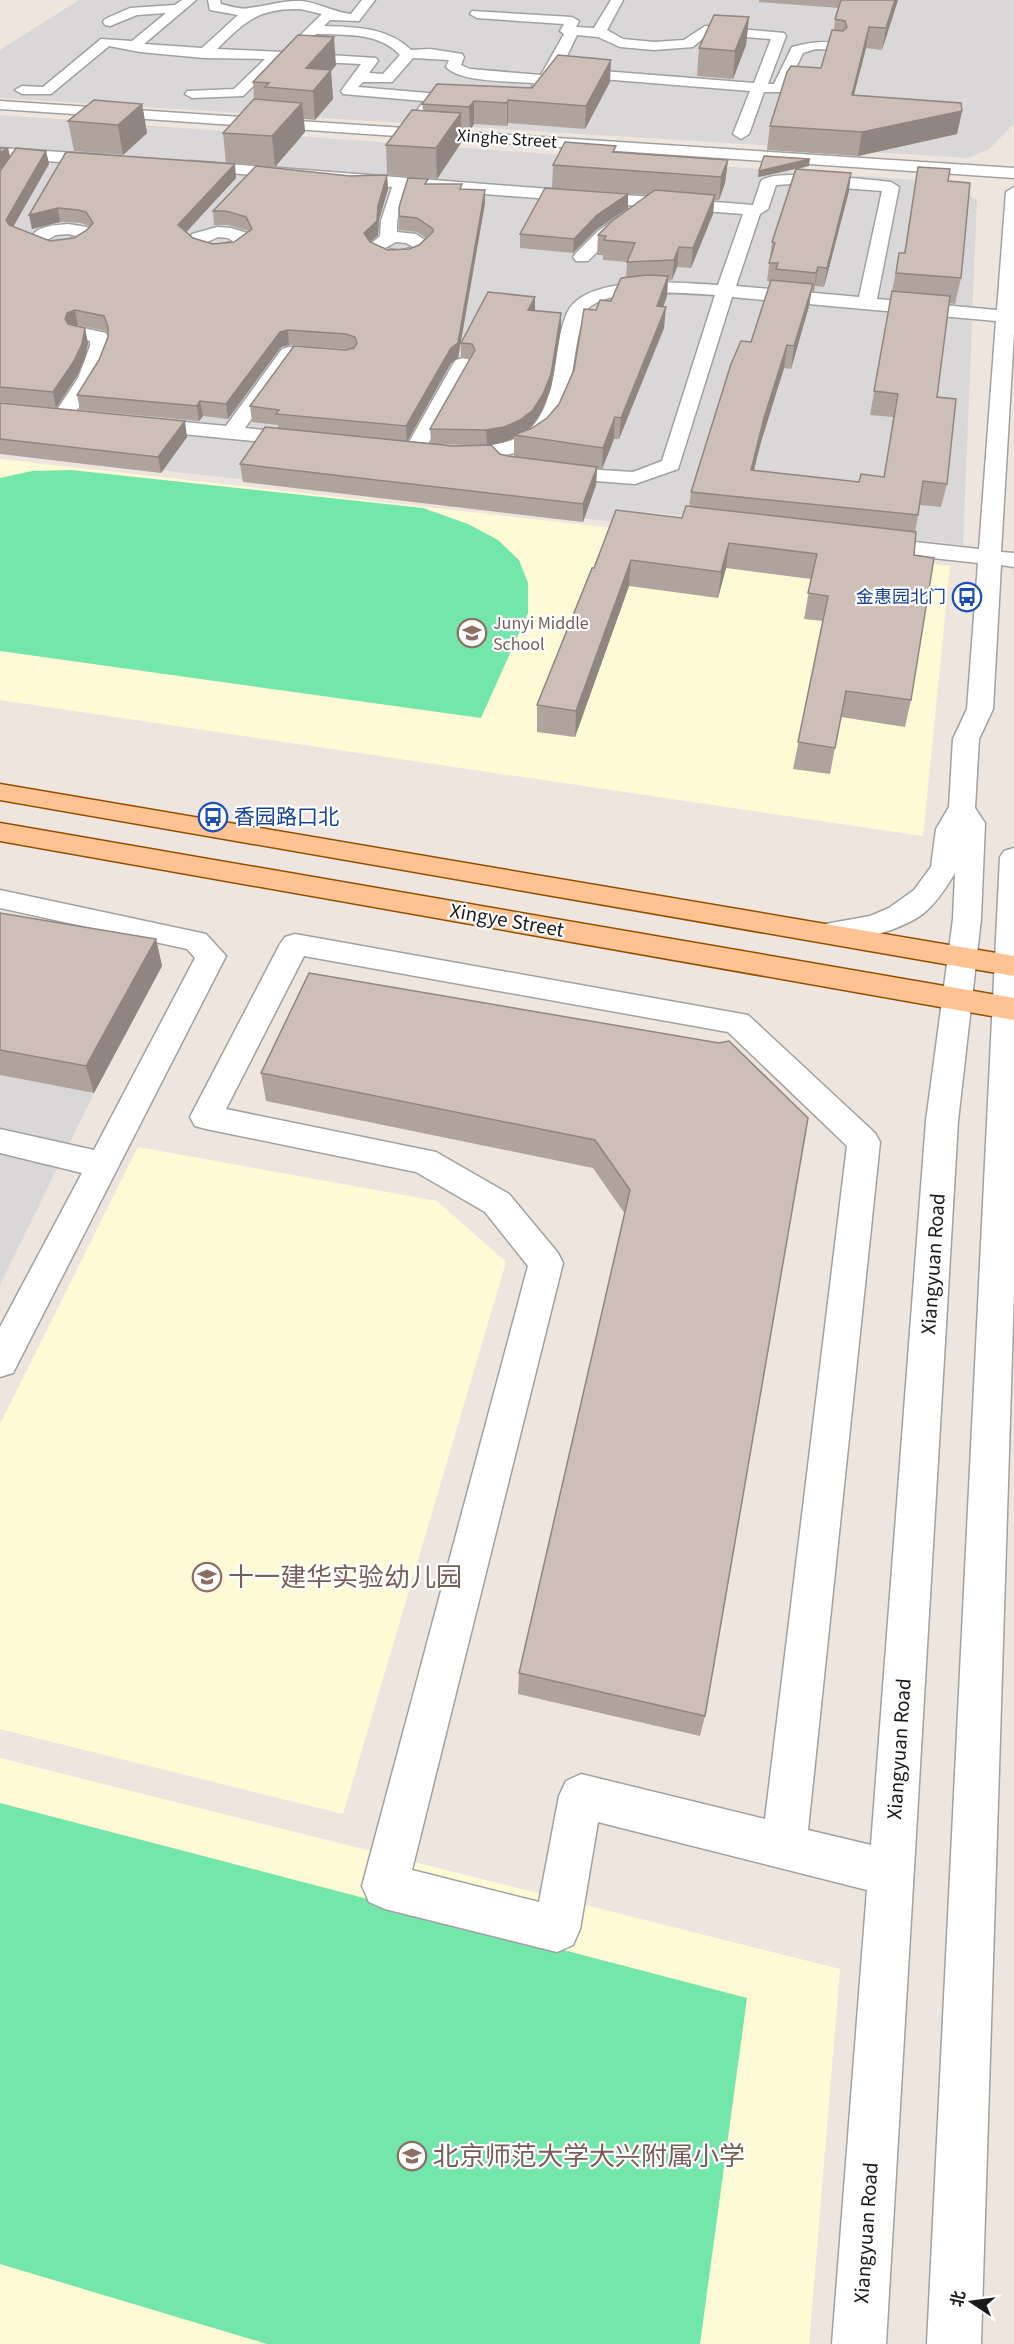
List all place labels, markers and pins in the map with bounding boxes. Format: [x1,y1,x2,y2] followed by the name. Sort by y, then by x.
[951,581,983,613] bus stop icon: 金惠园北门
[856,585,946,610] place label: 金惠园北门
[493,611,589,657] place label: Junyi Middle School
[456,617,488,649] school or university icon: Junyi Middle School
[197,801,229,833] bus stop icon: 香园路口北
[234,802,339,832] place label: 香园路口北
[228,1559,462,1596] place label: 十一建华实验幼儿园
[191,1561,223,1593] school or university icon: 十一建华实验幼儿园
[433,2138,745,2175] place label: 北京师范大学大兴附属小学
[396,2140,428,2172] school or university icon: 北京师范大学大兴附属小学

